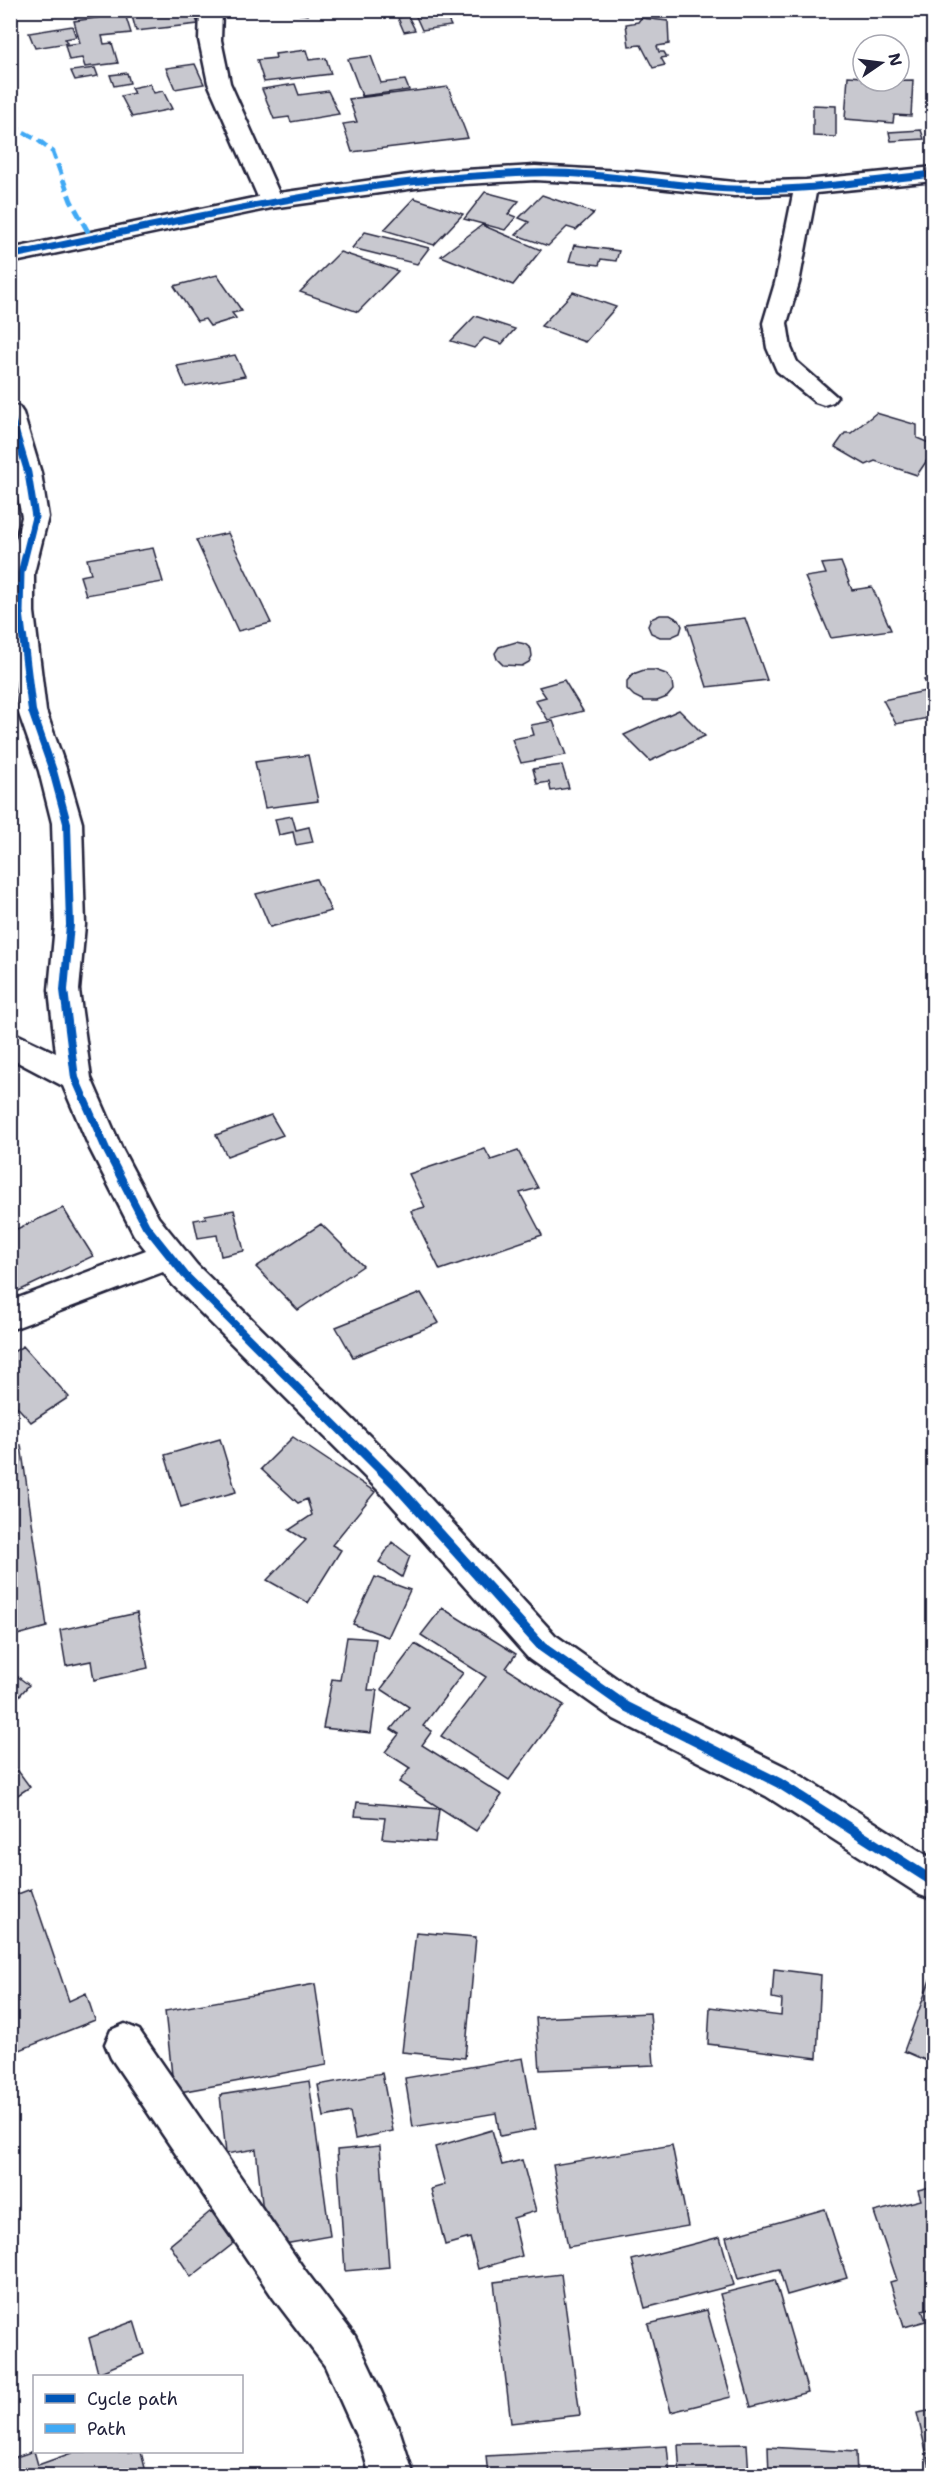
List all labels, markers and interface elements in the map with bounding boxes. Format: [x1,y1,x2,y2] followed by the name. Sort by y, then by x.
[851,33,911,93] north arrow
[883,51,907,68] text: N
[33,2375,243,2453] legend
[87,2387,178,2411] text: Cycle path
[87,2417,126,2441] text: Path

